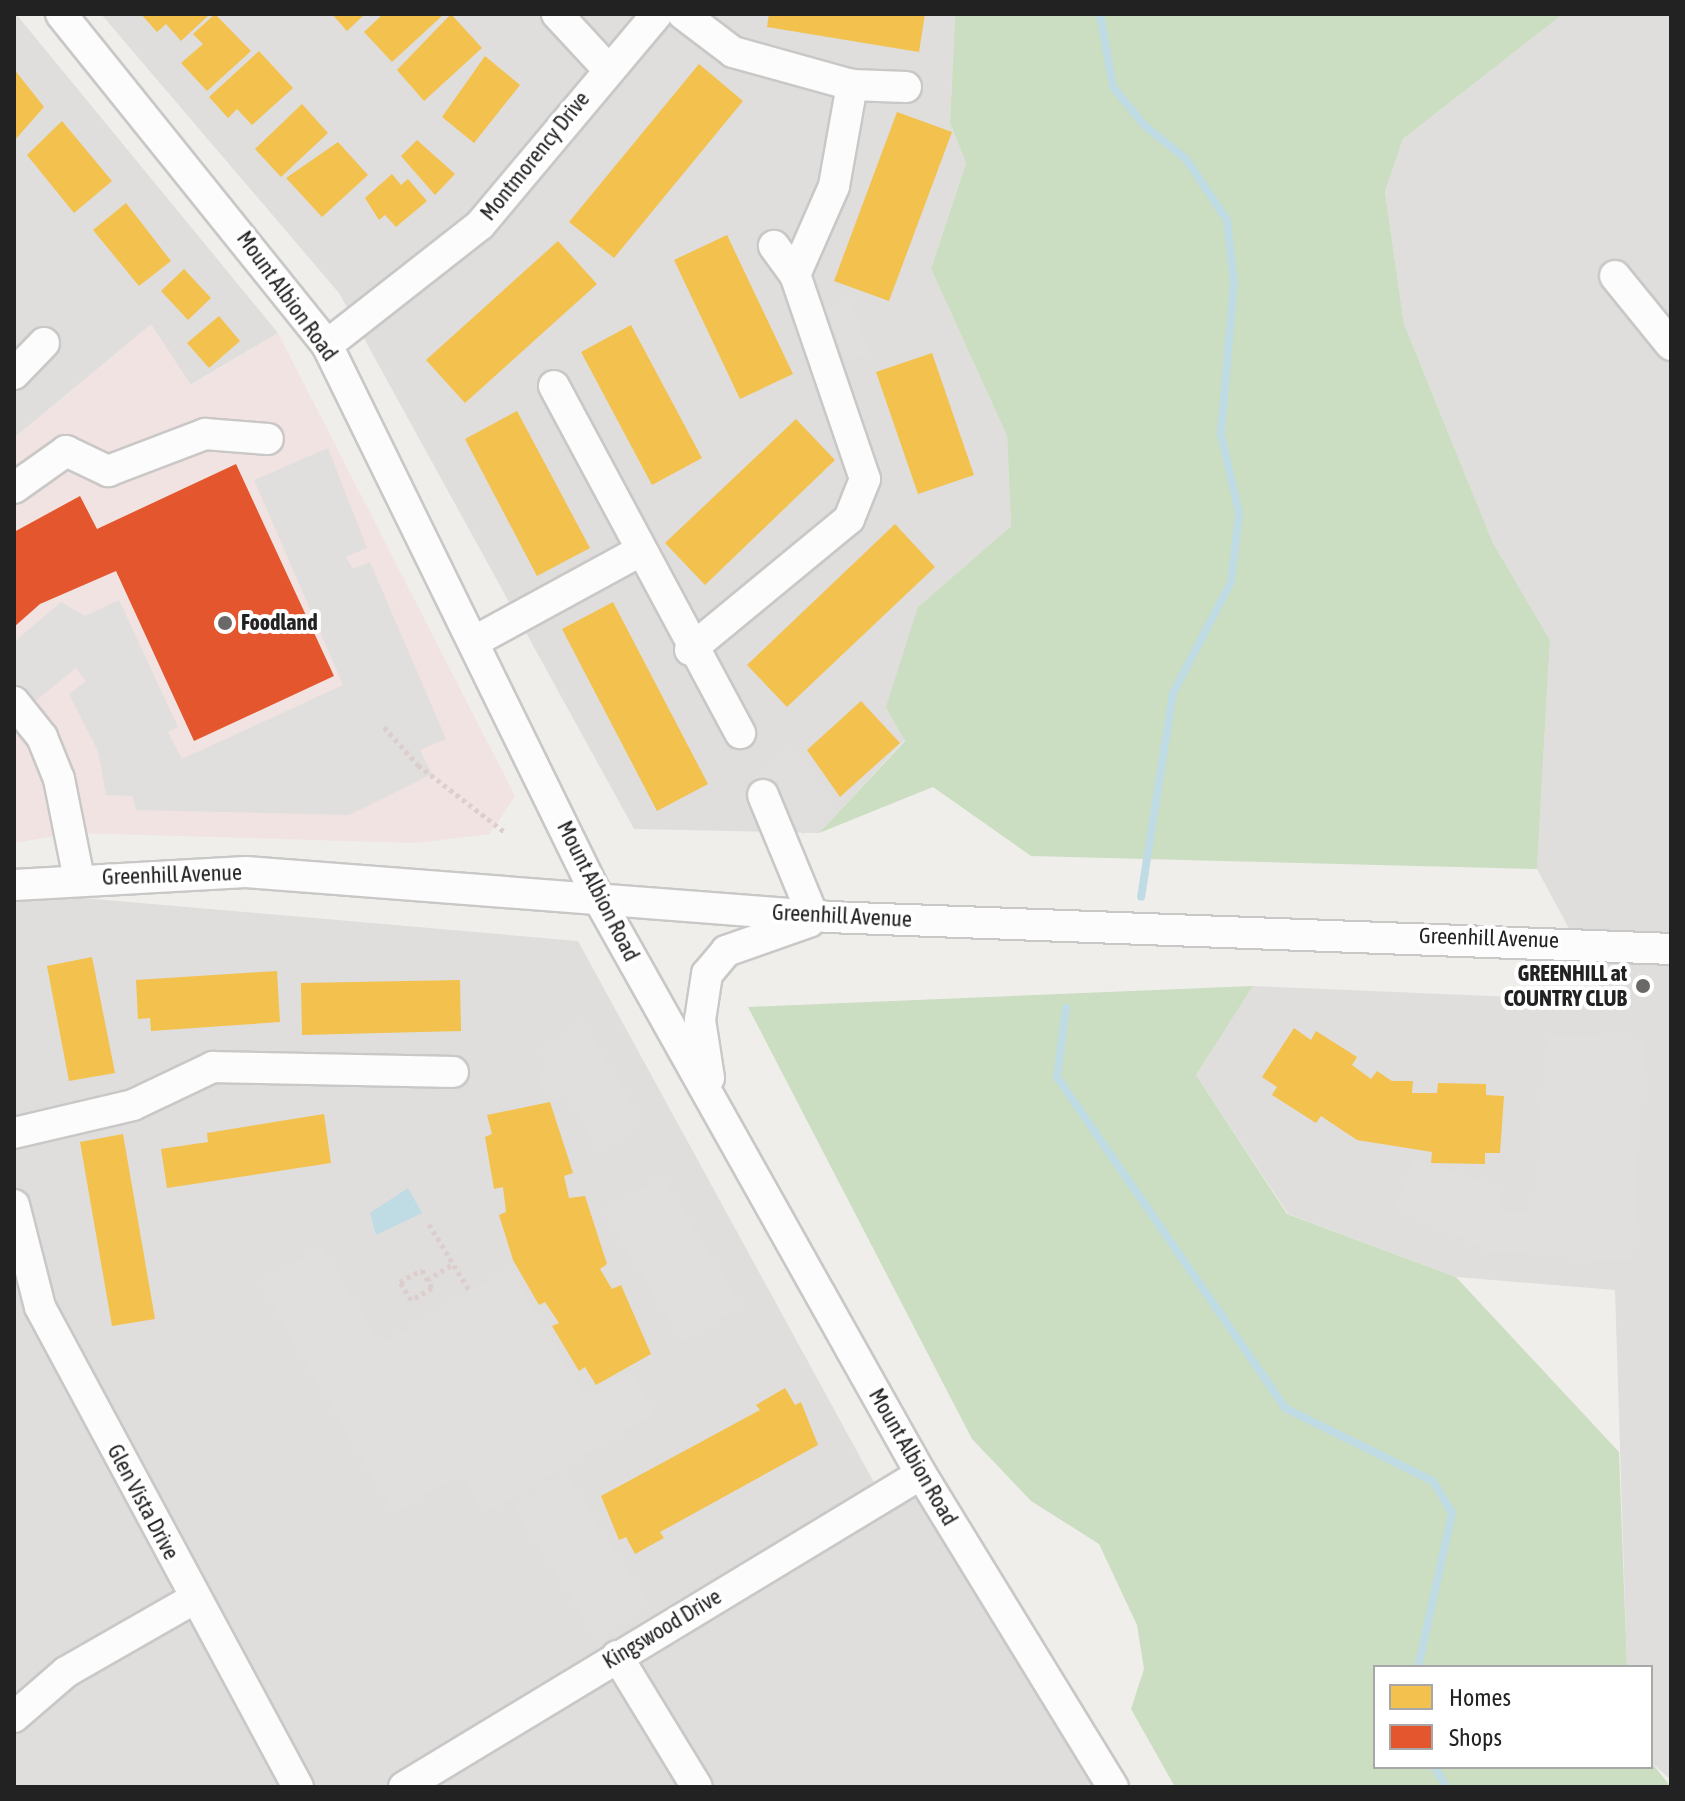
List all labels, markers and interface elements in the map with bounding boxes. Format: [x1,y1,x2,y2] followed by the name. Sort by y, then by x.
[475,86,595,226] street label: Montmorency Drive
[231,226,343,366] street label: Mount Albion Road
[241,610,318,636] place label: Foodland
[216,614,234,632] marker: Foodland
[551,816,645,966] street label: Mount Albion Road
[102,859,242,891] street label: Greenhill Avenue
[771,899,913,933] street label: Greenhill Avenue
[1419,922,1559,954] street label: Greenhill Avenue
[1504,960,1627,1012] place label: GREENHILL at COUNTRY CLUB
[1634,977,1652,995] marker: GREENHILL at COUNTRY CLUB
[863,1384,963,1530] street label: Mount Albion Road
[102,1440,184,1564] street label: Glen Vista Drive
[598,1583,726,1675] street label: Kingswood Drive
[1373,1665,1653,1769] legend
[1449,1684,1511,1711] text: Homes
[1449,1724,1502,1751] text: Shops

